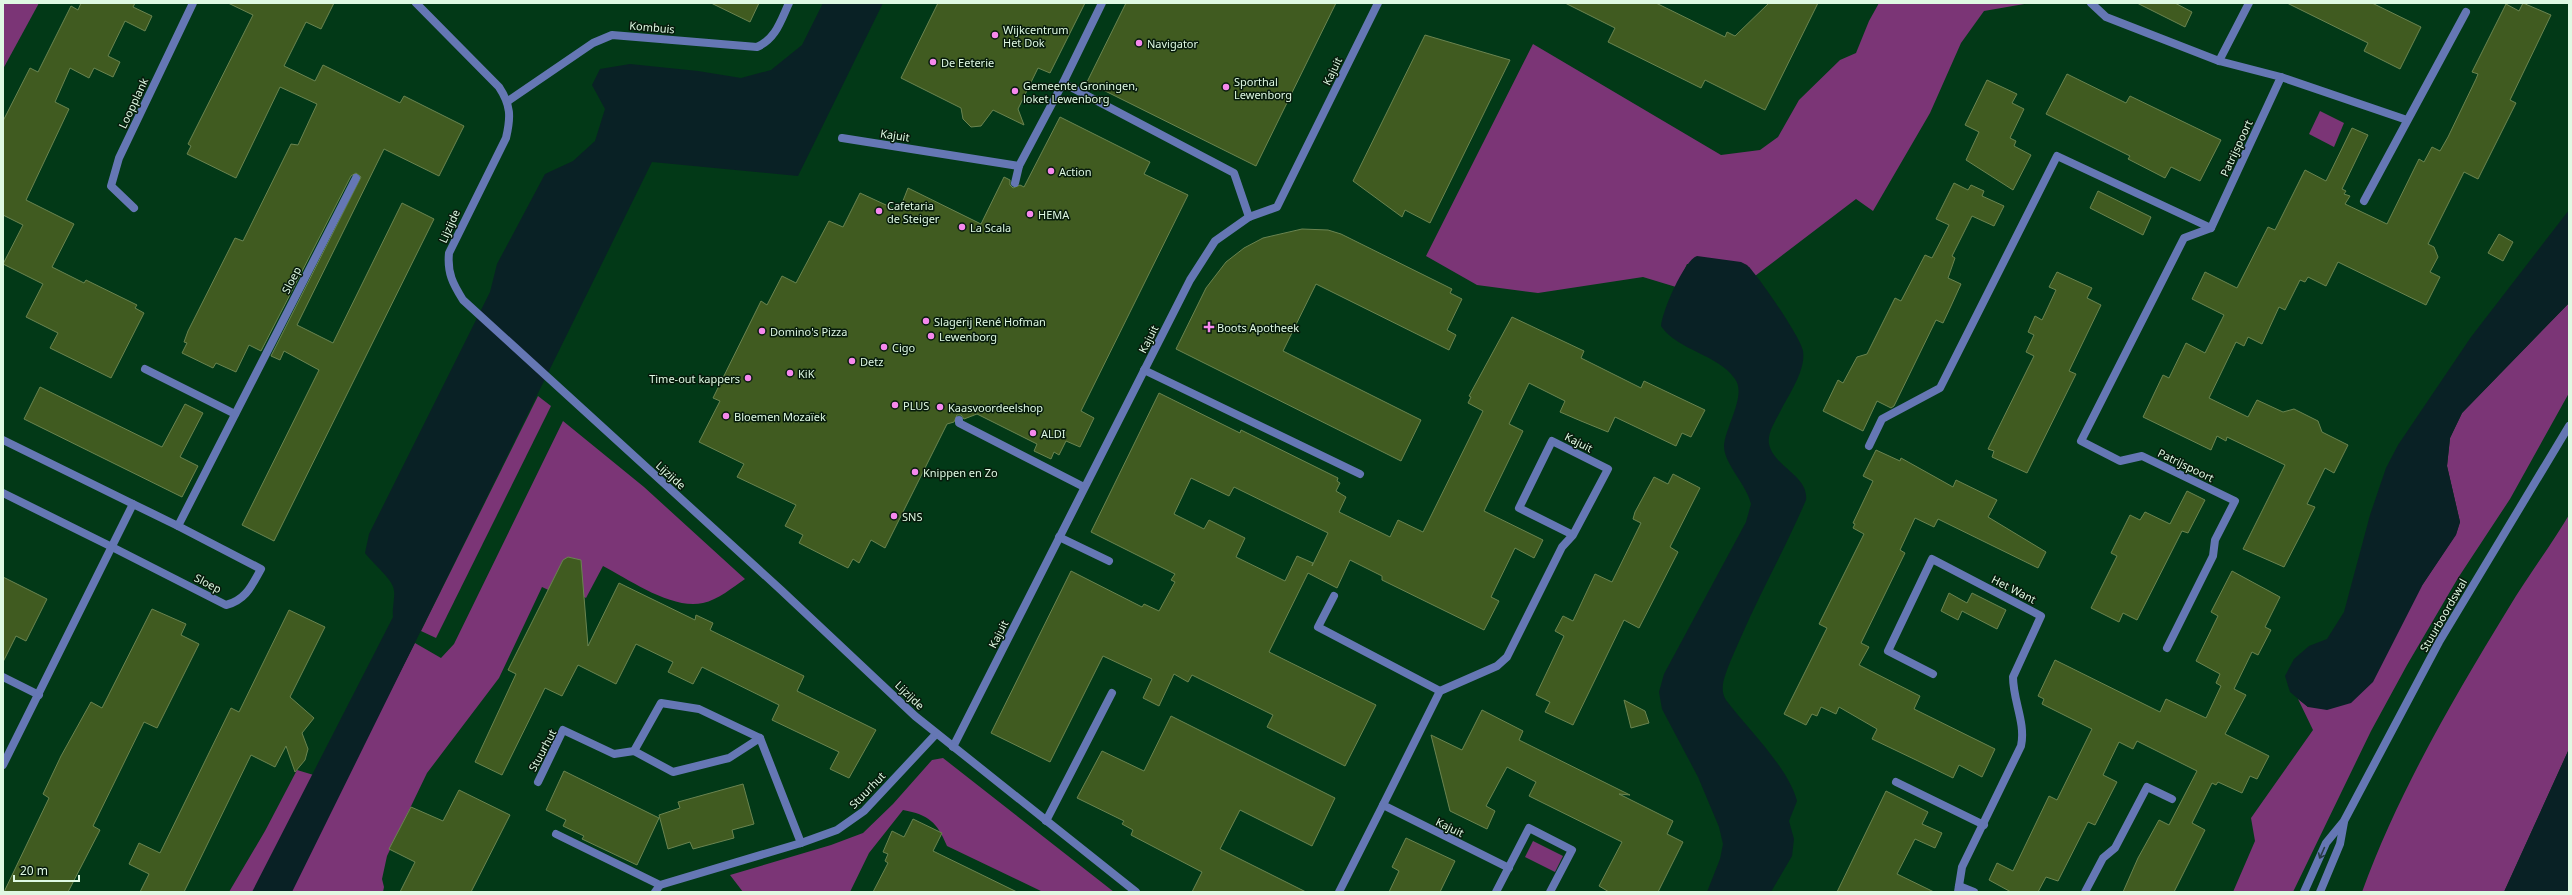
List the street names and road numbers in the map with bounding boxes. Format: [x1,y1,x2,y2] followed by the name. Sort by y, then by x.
[629,18,675,36] street label: Kombuis
[1319,54,1345,88] street label: Kajuit
[115,75,151,131] street label: Loopplank
[2216,117,2256,179] street label: Patrijspoort
[879,125,911,145] street label: Kajuit
[435,207,463,245] street label: Lijzijde
[278,264,304,296] street label: Sloep
[1135,322,1161,356] street label: Kajuit
[1562,429,1596,455] street label: Kajuit
[2155,445,2217,485] street label: Patrijspoort
[653,458,689,492] street label: Lijzijde
[192,570,224,596] street label: Sloep
[1989,571,2039,607] street label: Het Want
[2416,576,2470,654] street label: Stuurboordswal
[985,617,1011,651] street label: Kajuit
[892,677,928,713] street label: Lijzijde
[525,726,559,774] street label: Stuurhut
[846,768,888,812] street label: Stuurhut
[1433,814,1467,840] street label: Kajuit

